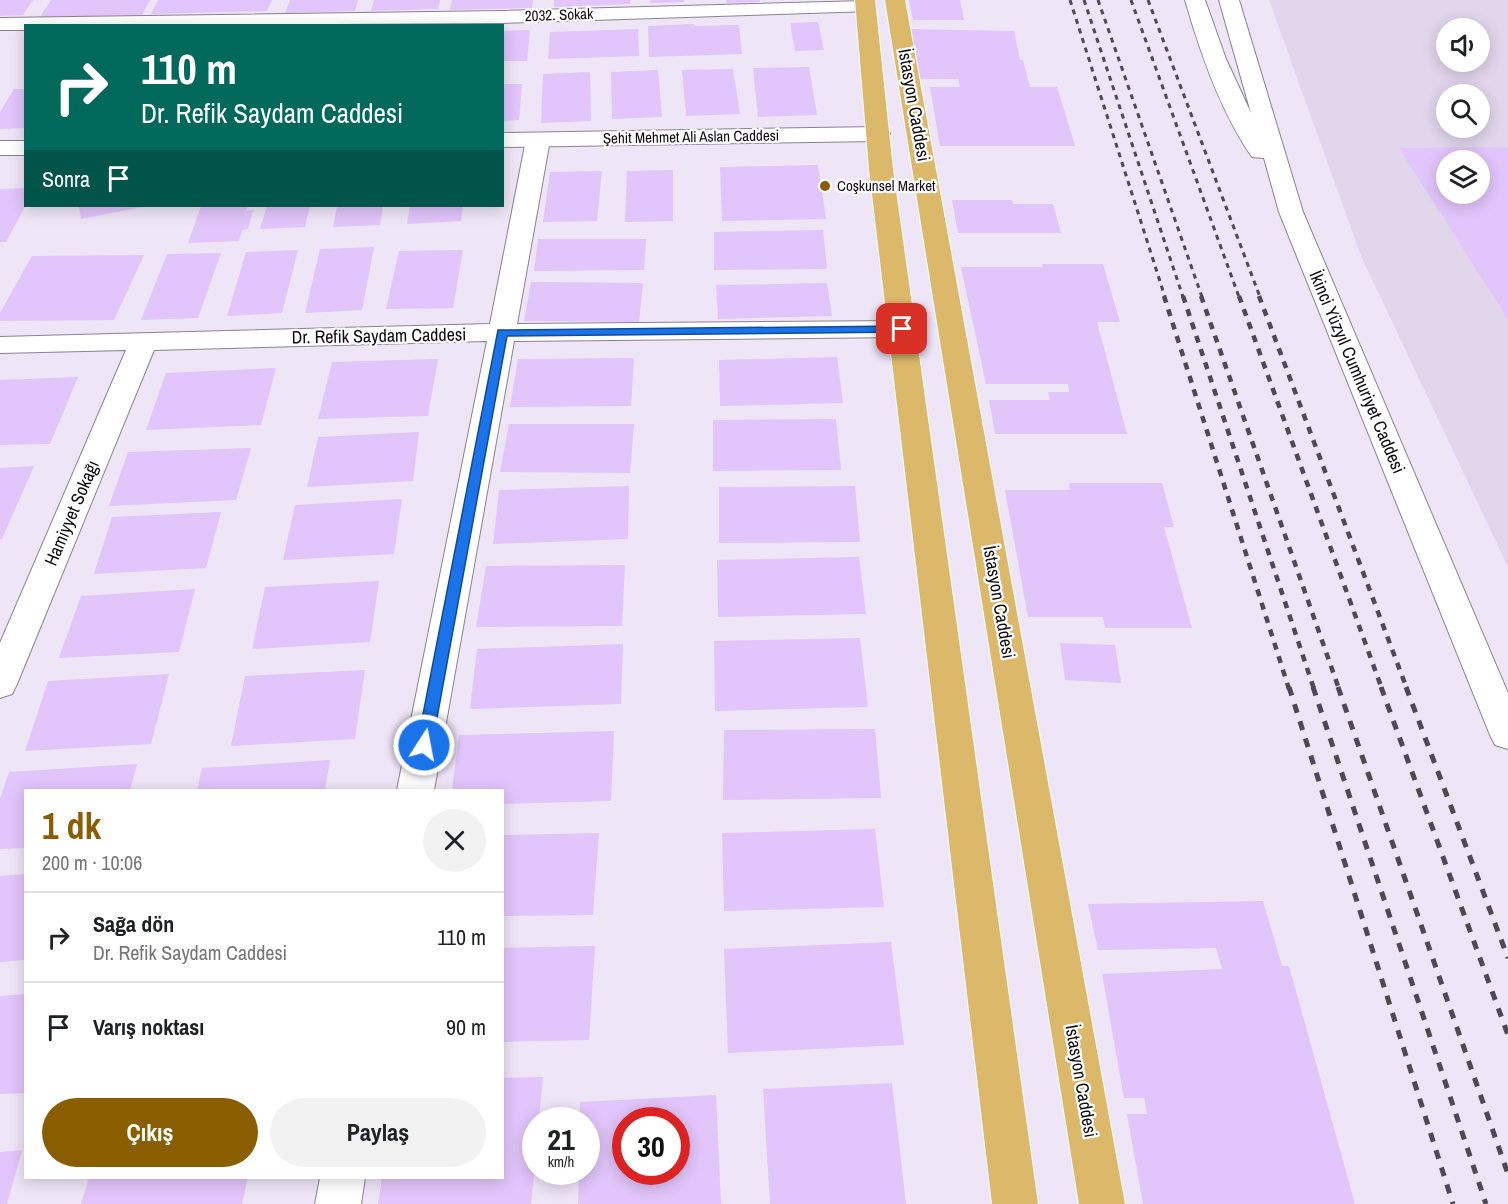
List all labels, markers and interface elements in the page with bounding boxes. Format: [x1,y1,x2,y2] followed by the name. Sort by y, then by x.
[524,3,594,26] street label: 2032. Sokak
[1436,18,1490,204] map controls
[1436,18,1490,72] button: sound
[141,41,237,97] text: 110 m
[892,47,937,163] street label: İstasyon Caddesi
[42,48,120,126] icon: right
[1436,84,1490,138] button: search
[141,95,403,131] text: Dr. Refik Saydam Caddesi
[603,124,779,149] street label: Şehit Mehmet Ali Aslan Caddesi
[1436,150,1490,204] button: layers
[102,162,135,195] icon: arrive
[42,164,90,194] text: Sonra
[837,175,936,196] place label: Coşkunsel Market
[818,179,832,193] marker: Coşkunsel Market
[1303,267,1412,477] street label: İkinci Yüzyıl Cumhuriyet Caddesi
[876,303,927,354] pin
[885,312,918,345] icon: arrive
[291,321,467,350] street label: Dr. Refik Saydam Caddesi
[38,456,105,569] street label: Hamiyyet Sokağı
[977,544,1022,660] street label: İstasyon Caddesi
[392,713,456,777] position arrow
[42,802,101,850] text: 1 dk
[423,809,486,872] button: close
[42,849,142,876] text: 200 m · 10:06
[93,909,174,939] text: Sağa dön
[42,921,75,954] icon: right
[437,922,486,952] text: 110 m
[93,939,287,966] text: Dr. Refik Saydam Caddesi
[42,1011,75,1044] icon: arrive
[93,1012,204,1042] text: Varış noktası
[446,1012,486,1042] text: 90 m
[1059,1023,1104,1139] street label: İstasyon Caddesi
[42,1098,258,1167] button: Çıkış
[270,1098,486,1167] button: Paylaş
[612,1107,690,1185] speed limit sign: 30
[547,1119,575,1159] text: 21
[548,1151,574,1172] text: km/h

